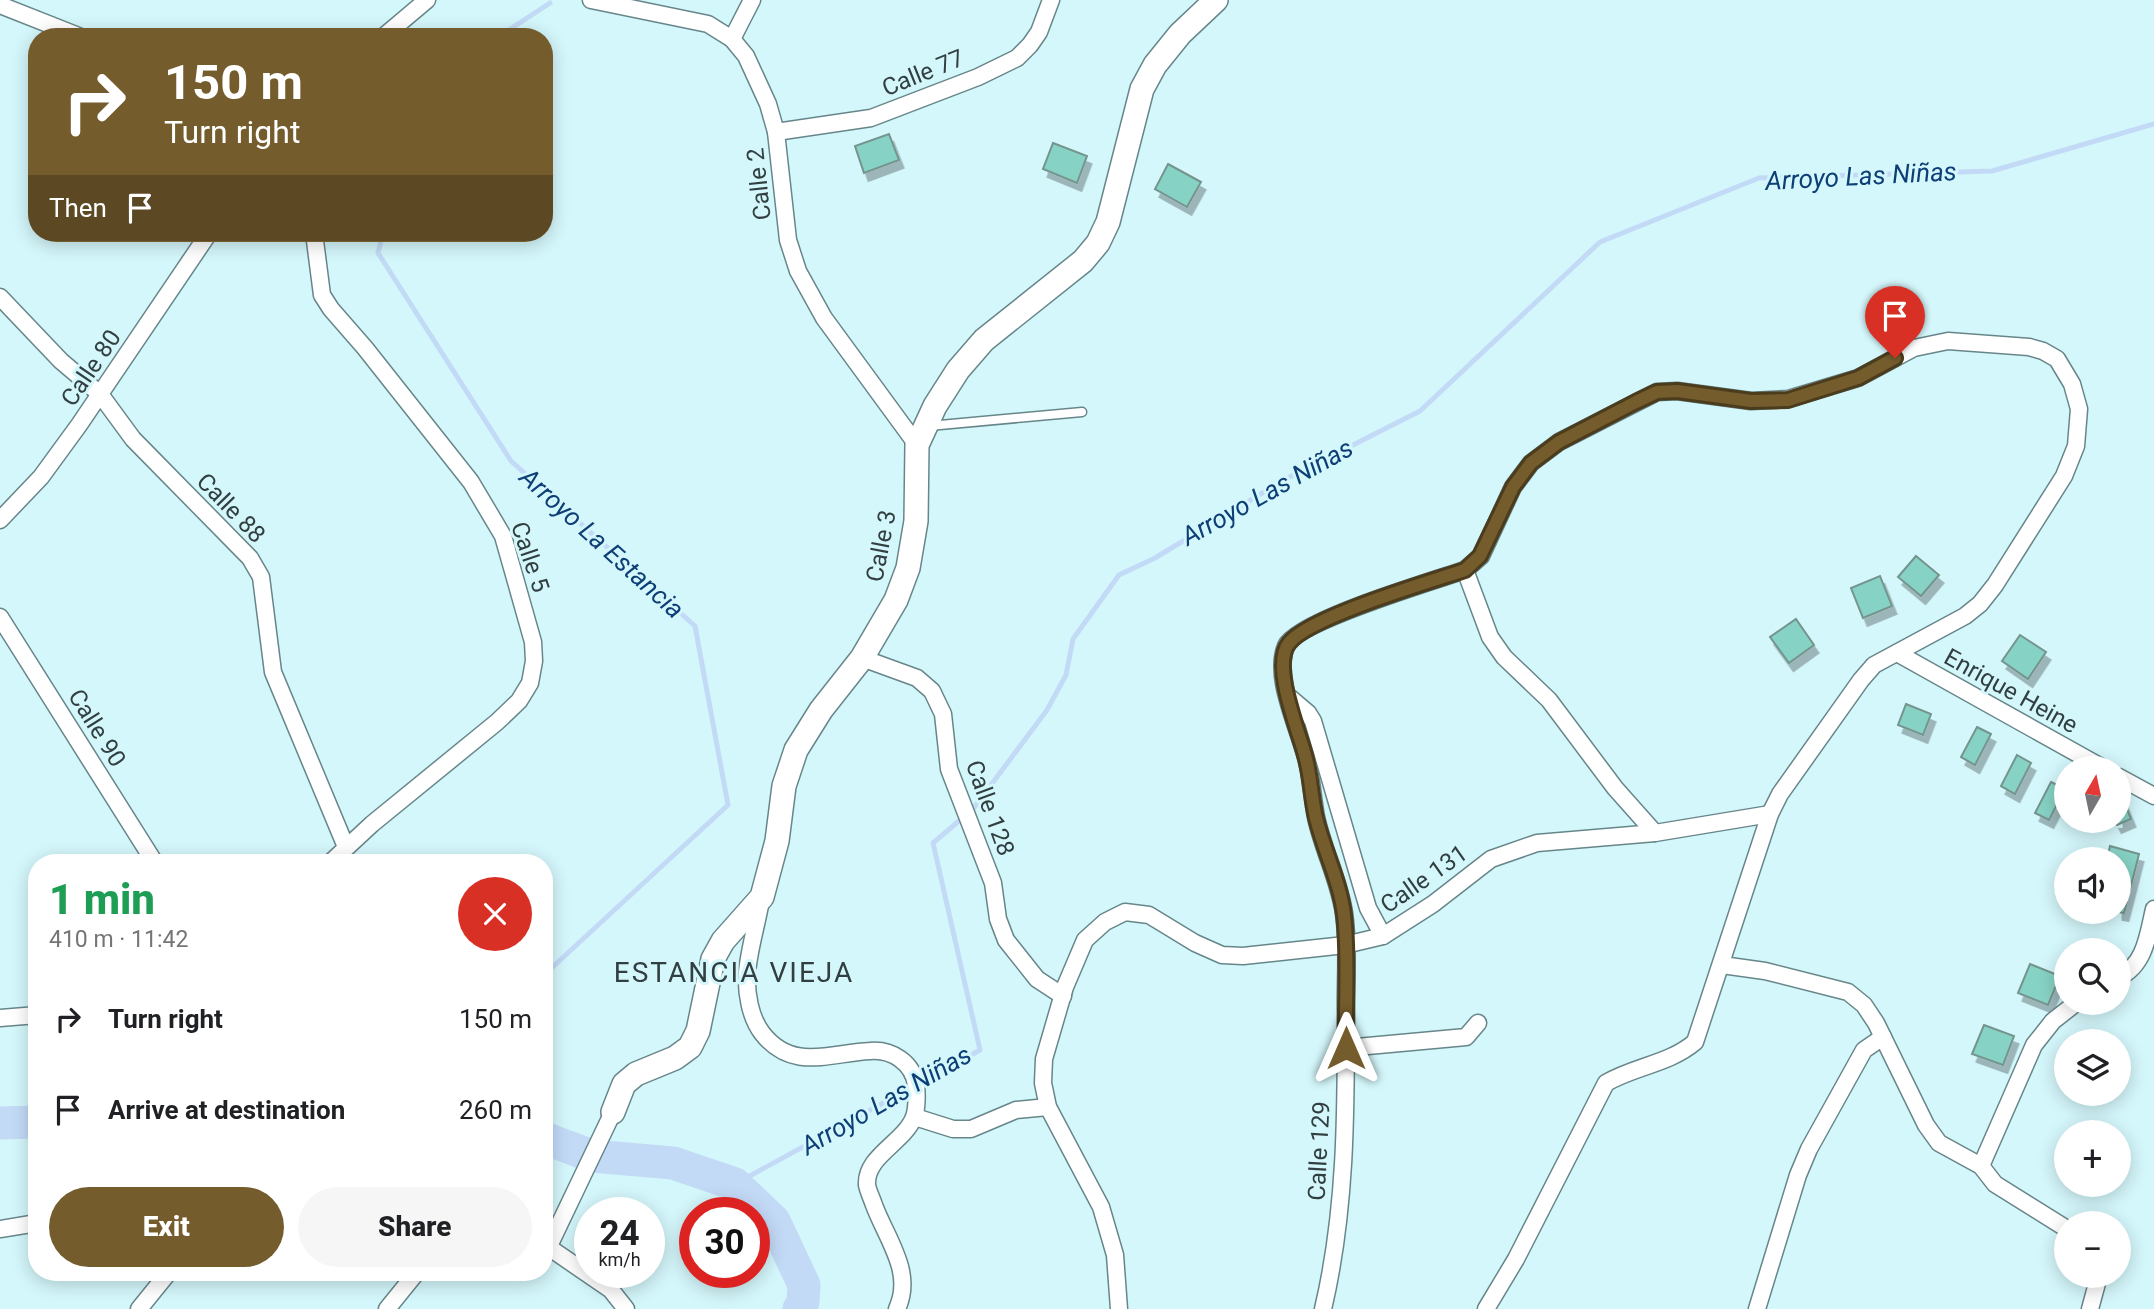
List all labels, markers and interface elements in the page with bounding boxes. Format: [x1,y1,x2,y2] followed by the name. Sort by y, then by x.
[878,44,968,102] street label: Calle 77
[164,54,303,111] text: 150 m
[49,56,140,147] icon: right
[164,113,300,151] text: Turn right
[741,146,777,222] street label: Calle 2
[1763,156,1957,196] water label: Arroyo Las Niñas
[121,189,159,227] icon: arrive
[49,193,107,223] text: Then
[1865,286,1925,358] pin
[1876,297,1914,335] icon: arrive
[55,325,127,411] street label: Calle 80
[1174,432,1358,553] water label: Arroyo Las Niñas
[512,460,690,624] water label: Arroyo La Estancia
[191,467,271,549] street label: Calle 88
[860,508,902,584] street label: Calle 3
[505,518,555,596] street label: Calle 5
[1939,643,2083,739] street label: Enrique Heine
[62,684,132,772] street label: Calle 90
[960,756,1020,860] street label: Calle 128
[2054,756,2132,833] north arrow
[2054,756,2131,1288] map controls
[1375,839,1473,919] street label: Calle 131
[2054,847,2131,924] button: sound
[49,875,155,924] text: 1 min
[458,877,532,951] button: close
[49,926,188,953] text: 410 m · 11:42
[2054,938,2131,1015] button: search
[614,956,854,989] district label: ESTANCIA VIEJA
[49,1000,87,1038] icon: right
[108,1004,223,1034] text: Turn right
[459,1004,532,1034] text: 150 m
[1309,1011,1383,1085] position arrow
[2054,1029,2131,1106] button: layers
[794,1039,976,1162] water label: Arroyo Las Niñas
[49,1091,87,1129] icon: arrive
[108,1095,345,1125] text: Arrive at destination
[459,1095,532,1125] text: 260 m
[1302,1101,1336,1201] street label: Calle 129
[2054,1120,2131,1197] button: +
[49,1187,284,1267] button: Exit
[298,1187,532,1267] button: Share
[679,1197,770,1288] speed limit sign: 30
[2054,1211,2131,1288] button: −
[599,1213,640,1254] text: 24
[598,1249,641,1270] text: km/h

